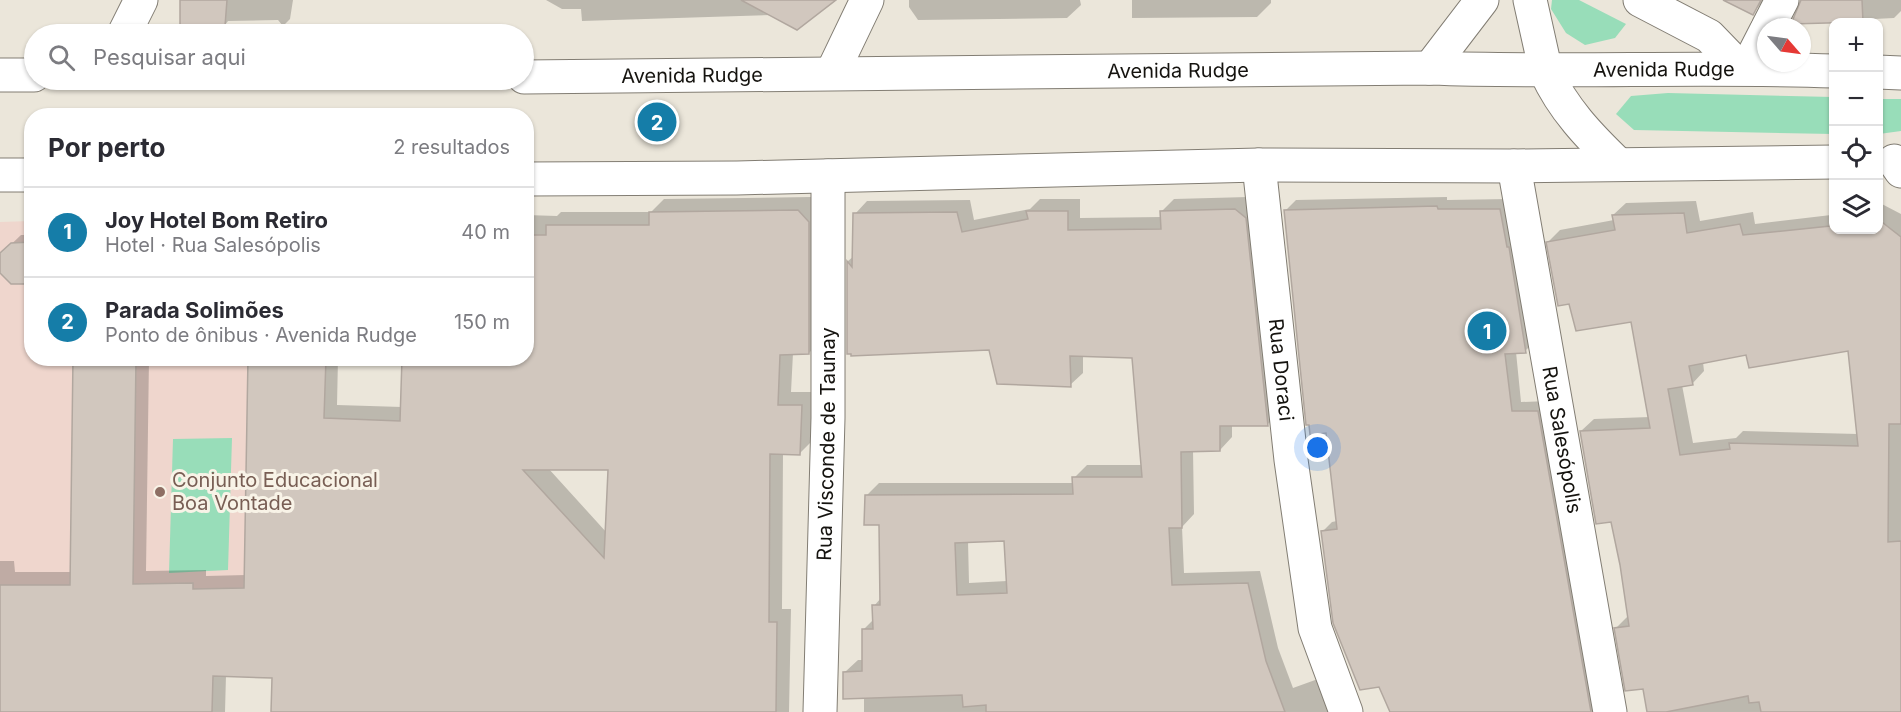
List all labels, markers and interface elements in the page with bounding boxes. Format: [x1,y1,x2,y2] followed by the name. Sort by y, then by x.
[1757,18,1811,72] north arrow
[1829,18,1883,234] map controls
[1829,18,1883,72] button: +
[24,24,534,90] search box
[45,41,78,74] icon: search
[93,44,246,70] text: Pesquisar aqui
[1593,57,1735,82] street label: Avenida Rudge
[1107,58,1249,83] street label: Avenida Rudge
[621,63,763,88] street label: Avenida Rudge
[1829,72,1883,126] button: −
[638,100,676,144] pin: 2
[1829,126,1883,180] button: locate
[48,132,166,163] text: Por perto
[393,135,510,159] text: 2 resultados
[1829,180,1883,234] button: layers
[105,207,328,233] text: Joy Hotel Bom Retiro
[63,220,72,244] text: 1
[461,220,510,244] text: 40 m
[105,233,321,257] text: Hotel · Rua Salesópolis
[105,297,284,323] text: Parada Solimões
[1468,308,1506,354] pin: 1
[61,310,74,334] text: 2
[454,310,510,334] text: 150 m
[1264,317,1299,422] street label: Rua Doraci
[105,323,417,347] text: Ponto de ônibus · Avenida Rudge
[812,327,840,561] street label: Rua Visconde de Taunay
[1537,364,1587,515] street label: Rua Salesópolis
[1303,433,1332,462] your location
[172,468,378,515] place label: Conjunto Educacional Boa Vontade
[153,485,167,499] marker: Conjunto Educacional Boa Vontade

